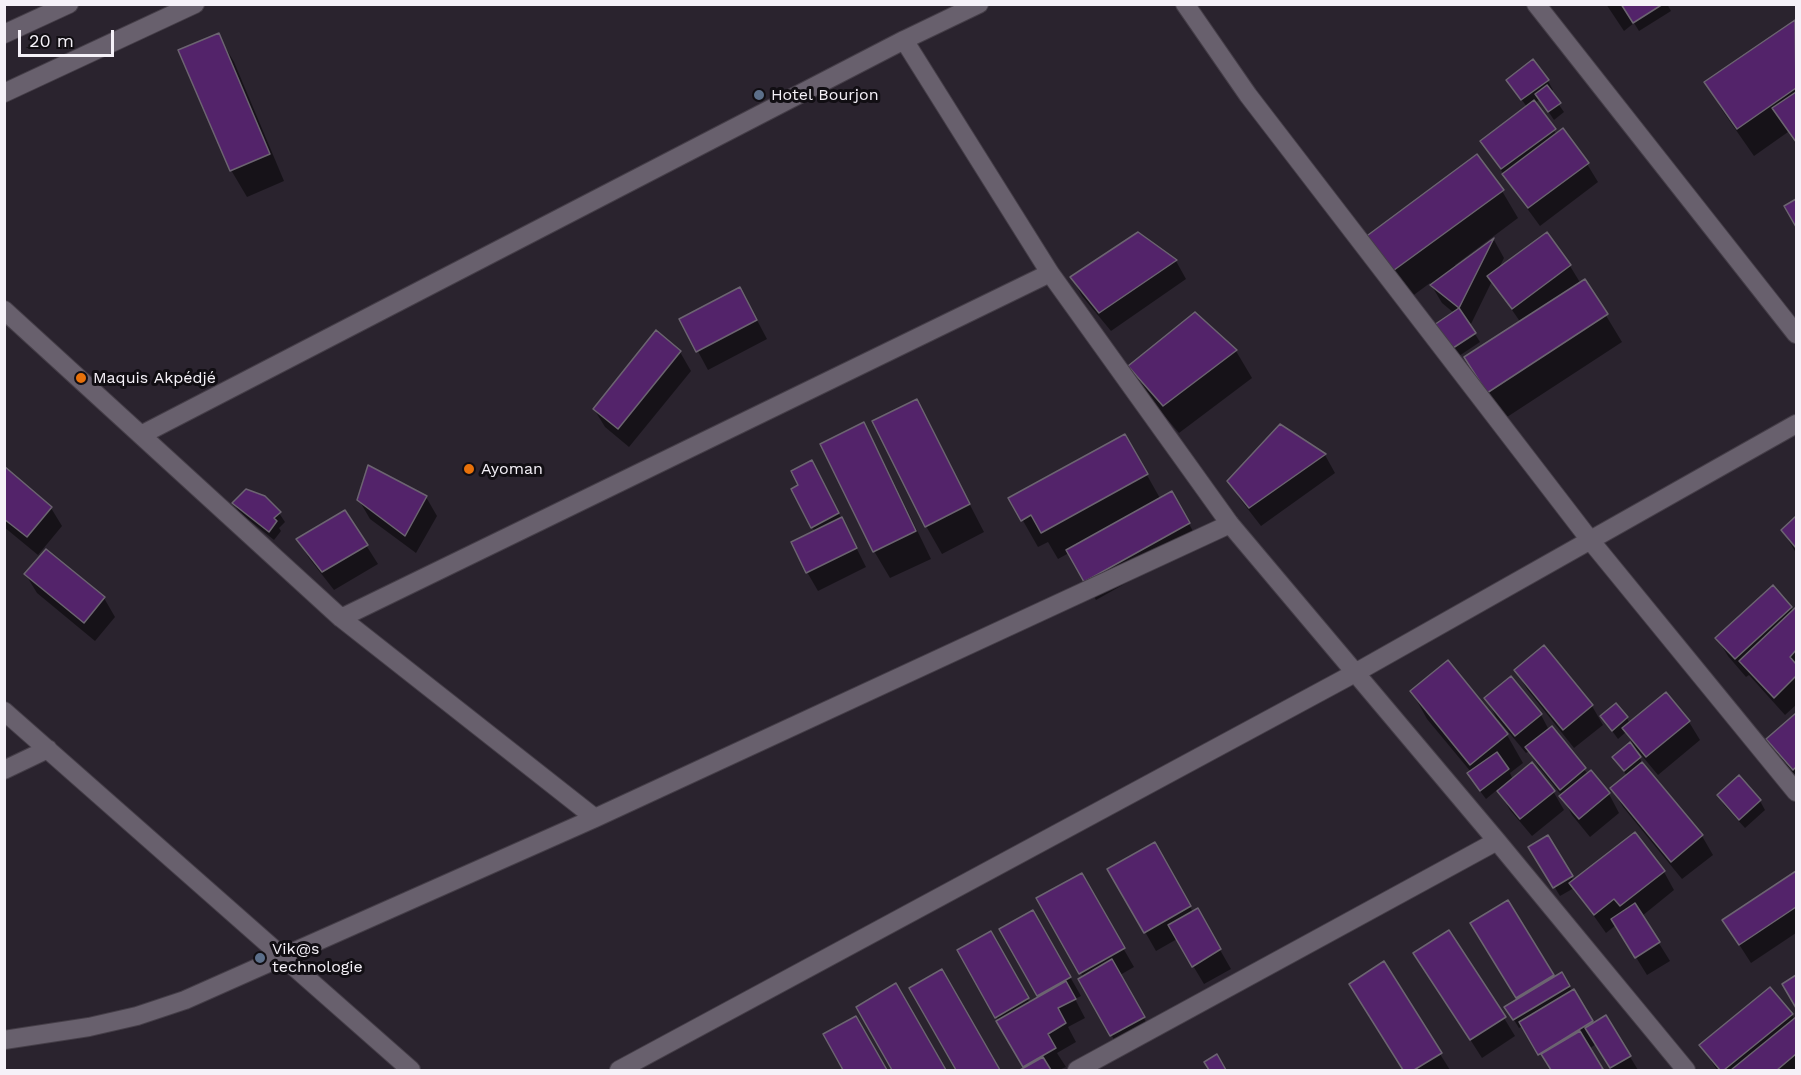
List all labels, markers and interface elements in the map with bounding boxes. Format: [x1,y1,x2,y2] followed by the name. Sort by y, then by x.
[21,18,117,56] scale bar
[29,30,74,51] text: 20 m
[771,85,879,105] place label: Hotel Bourjon
[752,88,766,102] marker: Hotel Bourjon
[93,368,216,388] place label: Maquis Akpédjé
[74,371,88,385] marker: Maquis Akpédjé
[481,459,543,479] place label: Ayoman
[462,462,476,476] marker: Ayoman
[272,939,363,977] place label: Vik@s technologie
[253,951,267,965] marker: Vik@s technologie

